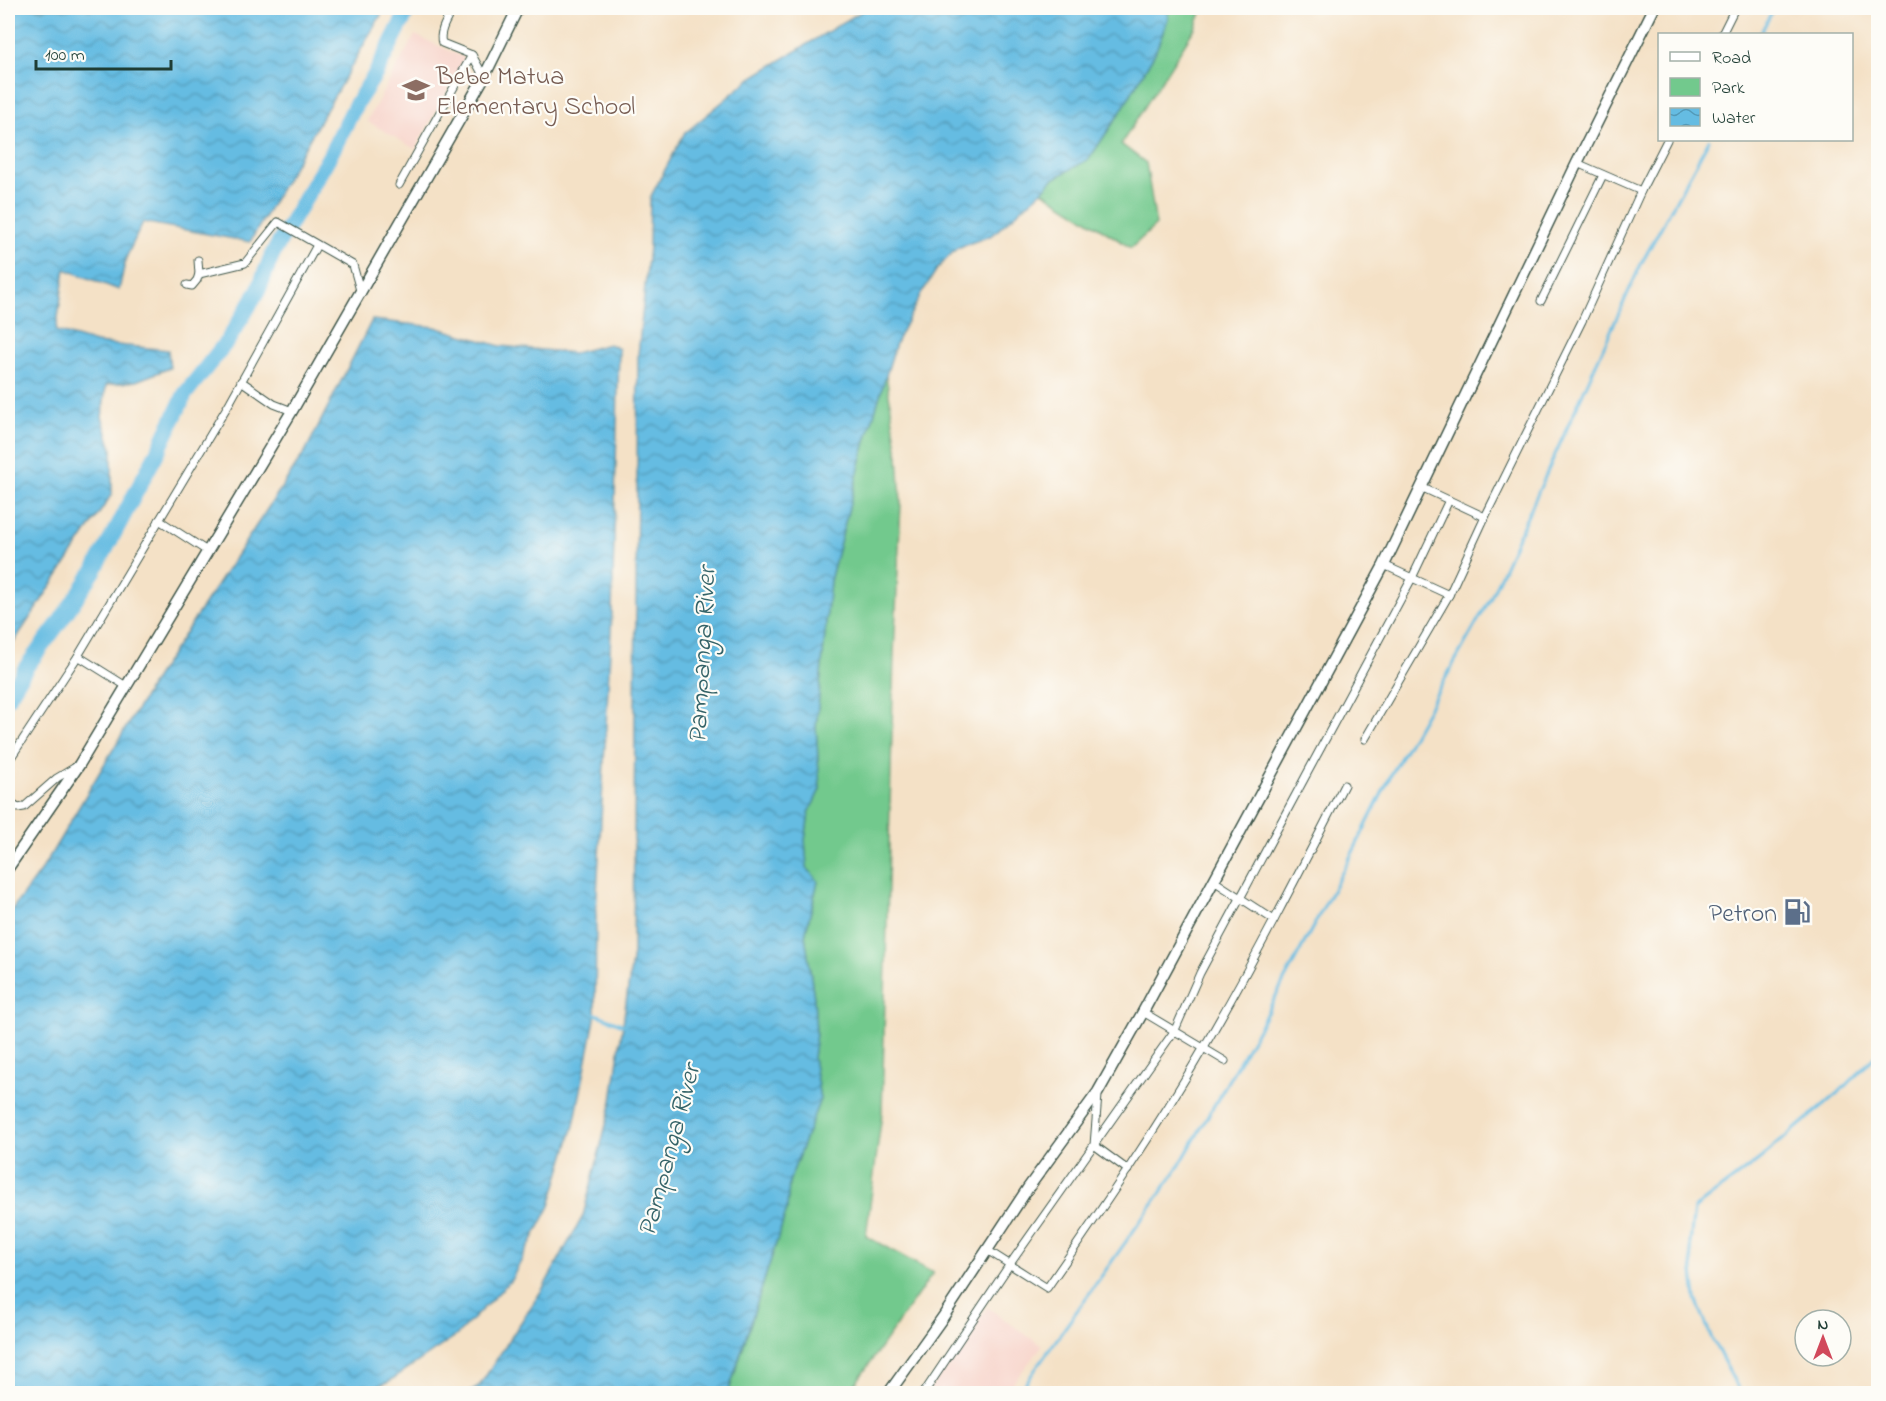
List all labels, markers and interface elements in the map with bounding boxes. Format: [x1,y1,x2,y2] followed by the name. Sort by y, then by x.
[36,33,171,71] scale bar
[1658,33,1853,141] legend
[45,43,85,69] text: 100 m
[1712,46,1751,72] text: Road
[435,59,635,127] place label: Bebe Matua Elementary School
[401,75,431,105] school or university icon: Bebe Matua Elementary School
[1712,76,1745,102] text: Park
[1712,106,1756,132] text: Water
[679,562,729,745] water label: Pampanga River
[1709,896,1777,934] place label: Petron
[1782,897,1812,927] fuel station icon: Petron
[629,1057,714,1241] water label: Pampanga River
[1793,1308,1853,1368] north arrow
[1818,1313,1829,1337] text: N

